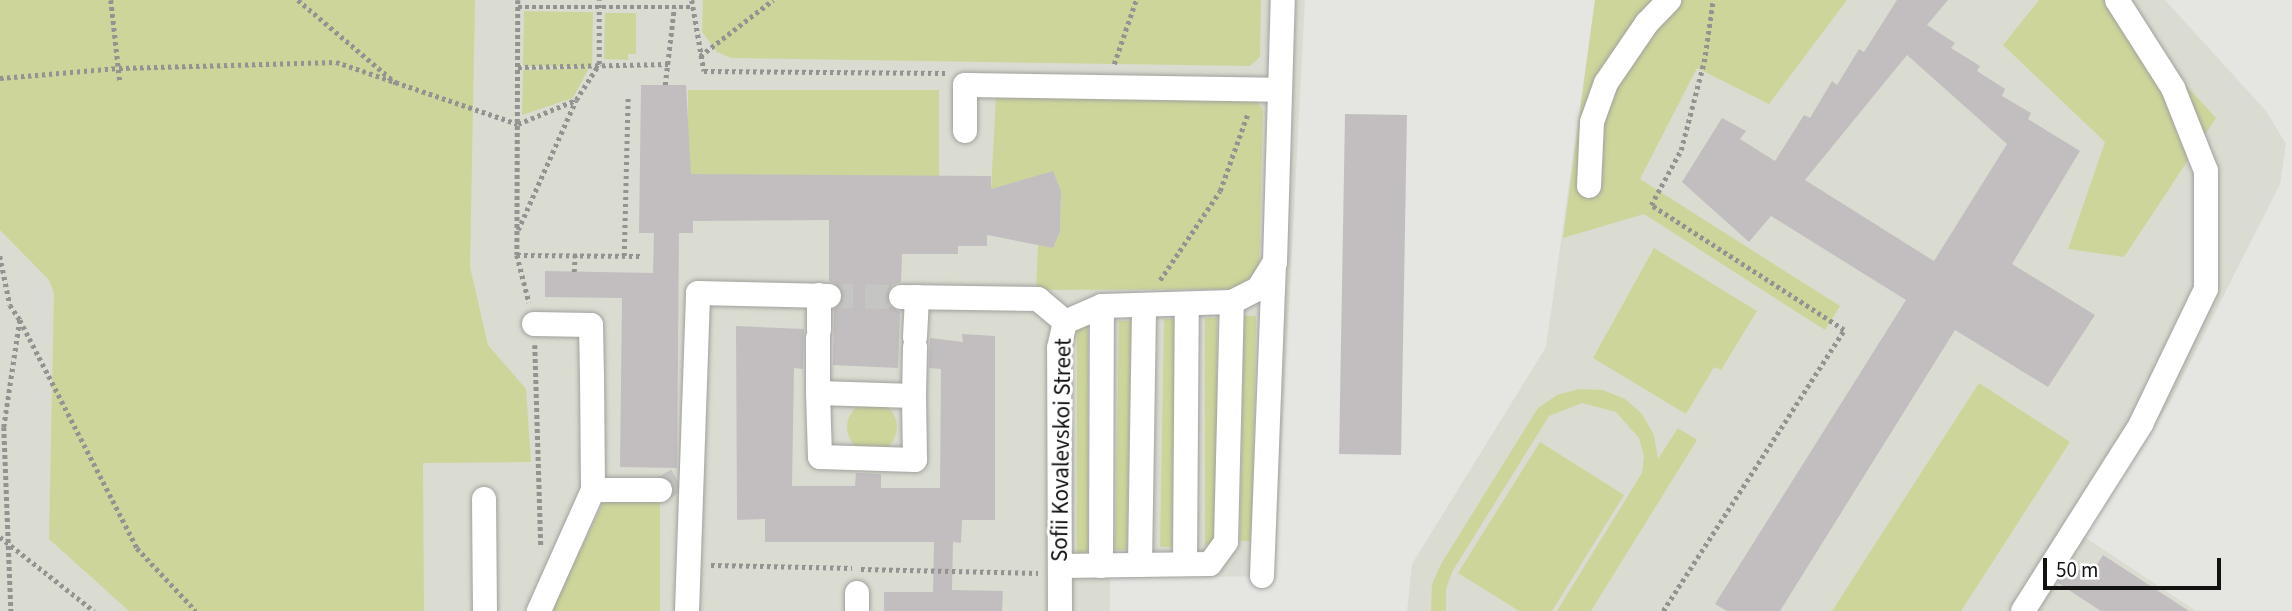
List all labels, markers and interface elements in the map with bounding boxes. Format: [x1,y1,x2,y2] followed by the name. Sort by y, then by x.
[1046,338,1078,562] street label: Sofii Kovalevskoi Street
[2047,544,2226,588] scale bar
[2056,555,2098,585] text: 50 m

